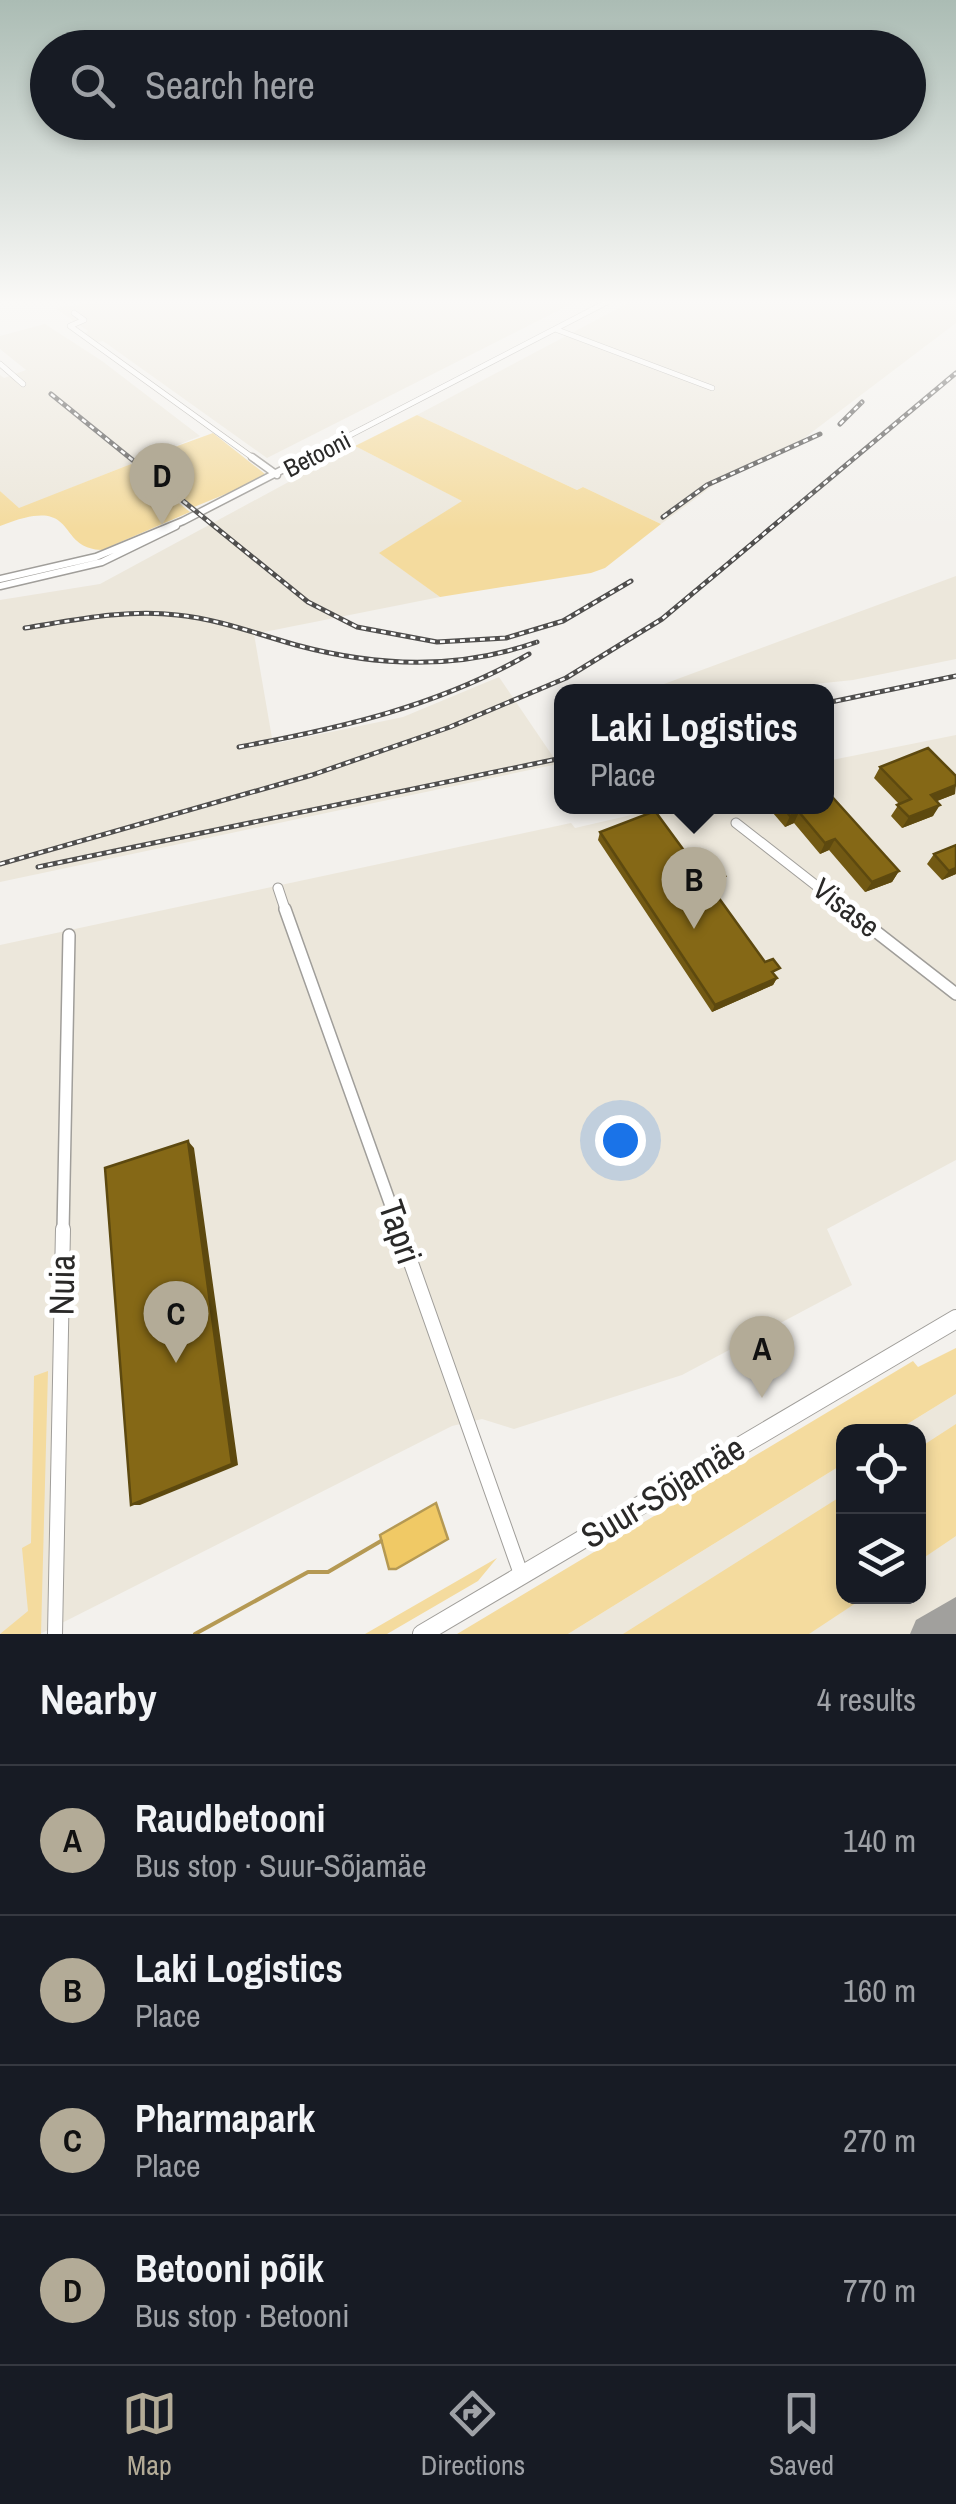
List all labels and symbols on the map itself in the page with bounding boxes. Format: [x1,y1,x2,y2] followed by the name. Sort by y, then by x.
[278,423,356,485] street label: Betooni
[130,442,194,525] pin: D
[662,846,726,929] pin: B
[805,868,888,946] street label: Visase
[595,1115,646,1166] your location
[368,1194,433,1270] street label: Tapri
[37,1254,86,1316] street label: Nuia
[144,1280,208,1363] pin: C
[730,1316,794,1398] pin: A
[572,1424,753,1559] street label: Suur-Sõjamäe

